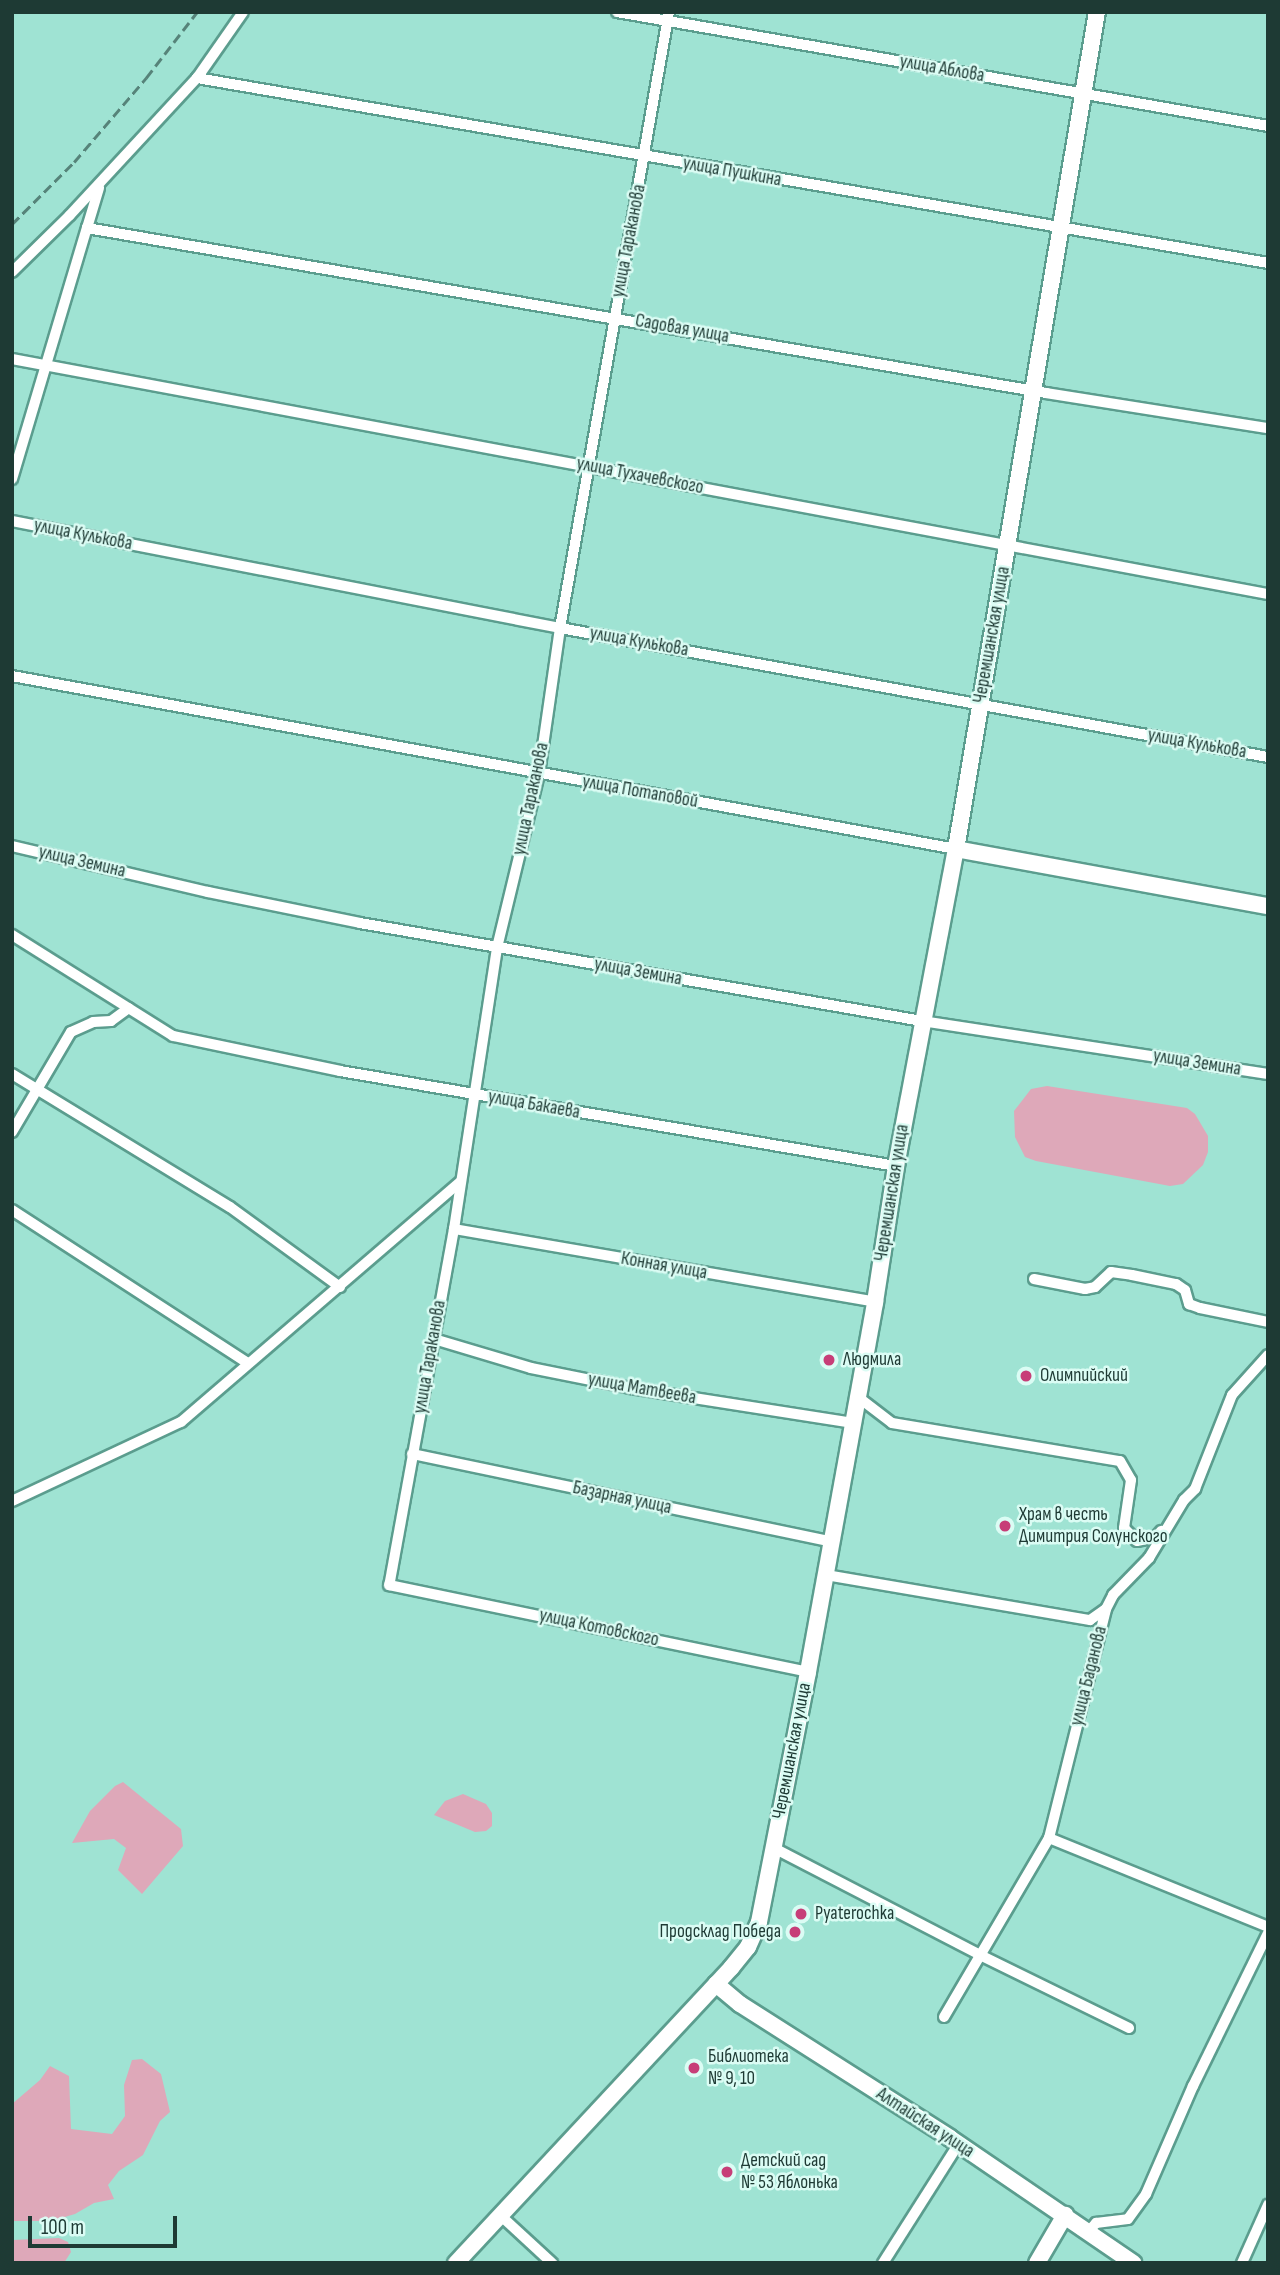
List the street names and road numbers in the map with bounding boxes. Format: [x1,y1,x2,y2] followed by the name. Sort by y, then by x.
[898,50,986,88] street label: улица Аблова
[681,152,783,192] street label: улица Пушкина
[607,183,651,299] street label: улица Тараканова
[633,310,731,348] street label: Садовая улица
[575,453,705,499] street label: улица Тухачевского
[32,514,134,556] street label: улица Кулькова
[969,565,1015,705] street label: Черемшанская улица
[588,622,690,662] street label: улица Кулькова
[1146,724,1248,764] street label: улица Кулькова
[508,741,554,857] street label: улица Тараканова
[580,771,700,813] street label: улица Потаповой
[36,841,128,883] street label: улица Земина
[592,953,684,991] street label: улица Земина
[1151,1045,1243,1081] street label: улица Земина
[486,1086,582,1124] street label: улица Бакаева
[870,1123,914,1263] street label: Черемшанская улица
[619,1247,709,1285] street label: Конная улица
[409,1299,451,1415] street label: улица Тараканова
[586,1368,698,1410] street label: улица Матвеева
[571,1476,673,1520] street label: Базарная улица
[537,1604,661,1652] street label: улица Котовского
[1066,1624,1112,1728] street label: улица Баданова
[768,1681,816,1821] street label: Черемшанская улица
[872,2083,978,2163] street label: Алтайская улица

